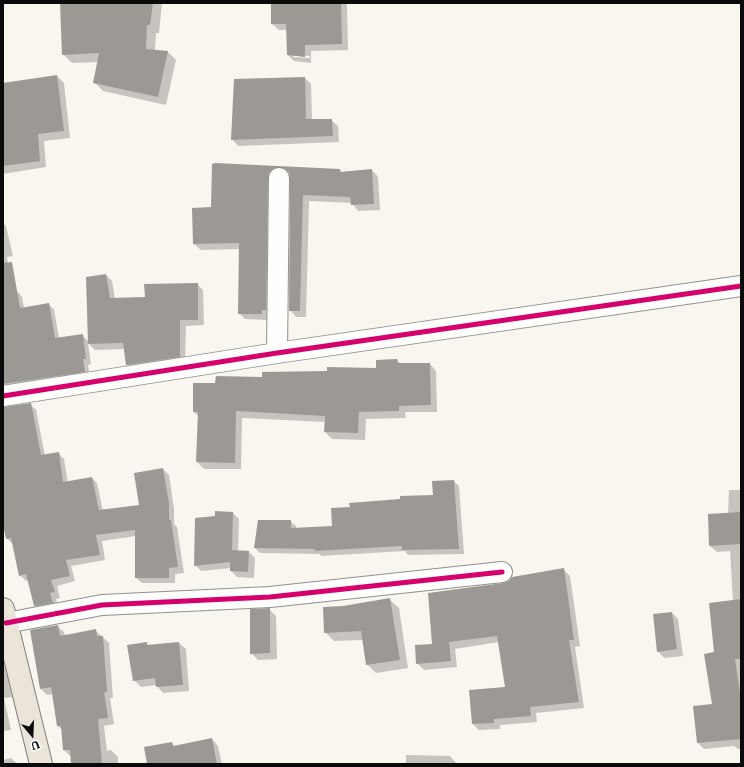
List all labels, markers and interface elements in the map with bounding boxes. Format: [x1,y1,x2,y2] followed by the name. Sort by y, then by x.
[12,715,52,755] north arrow
[29,737,43,755] text: U

